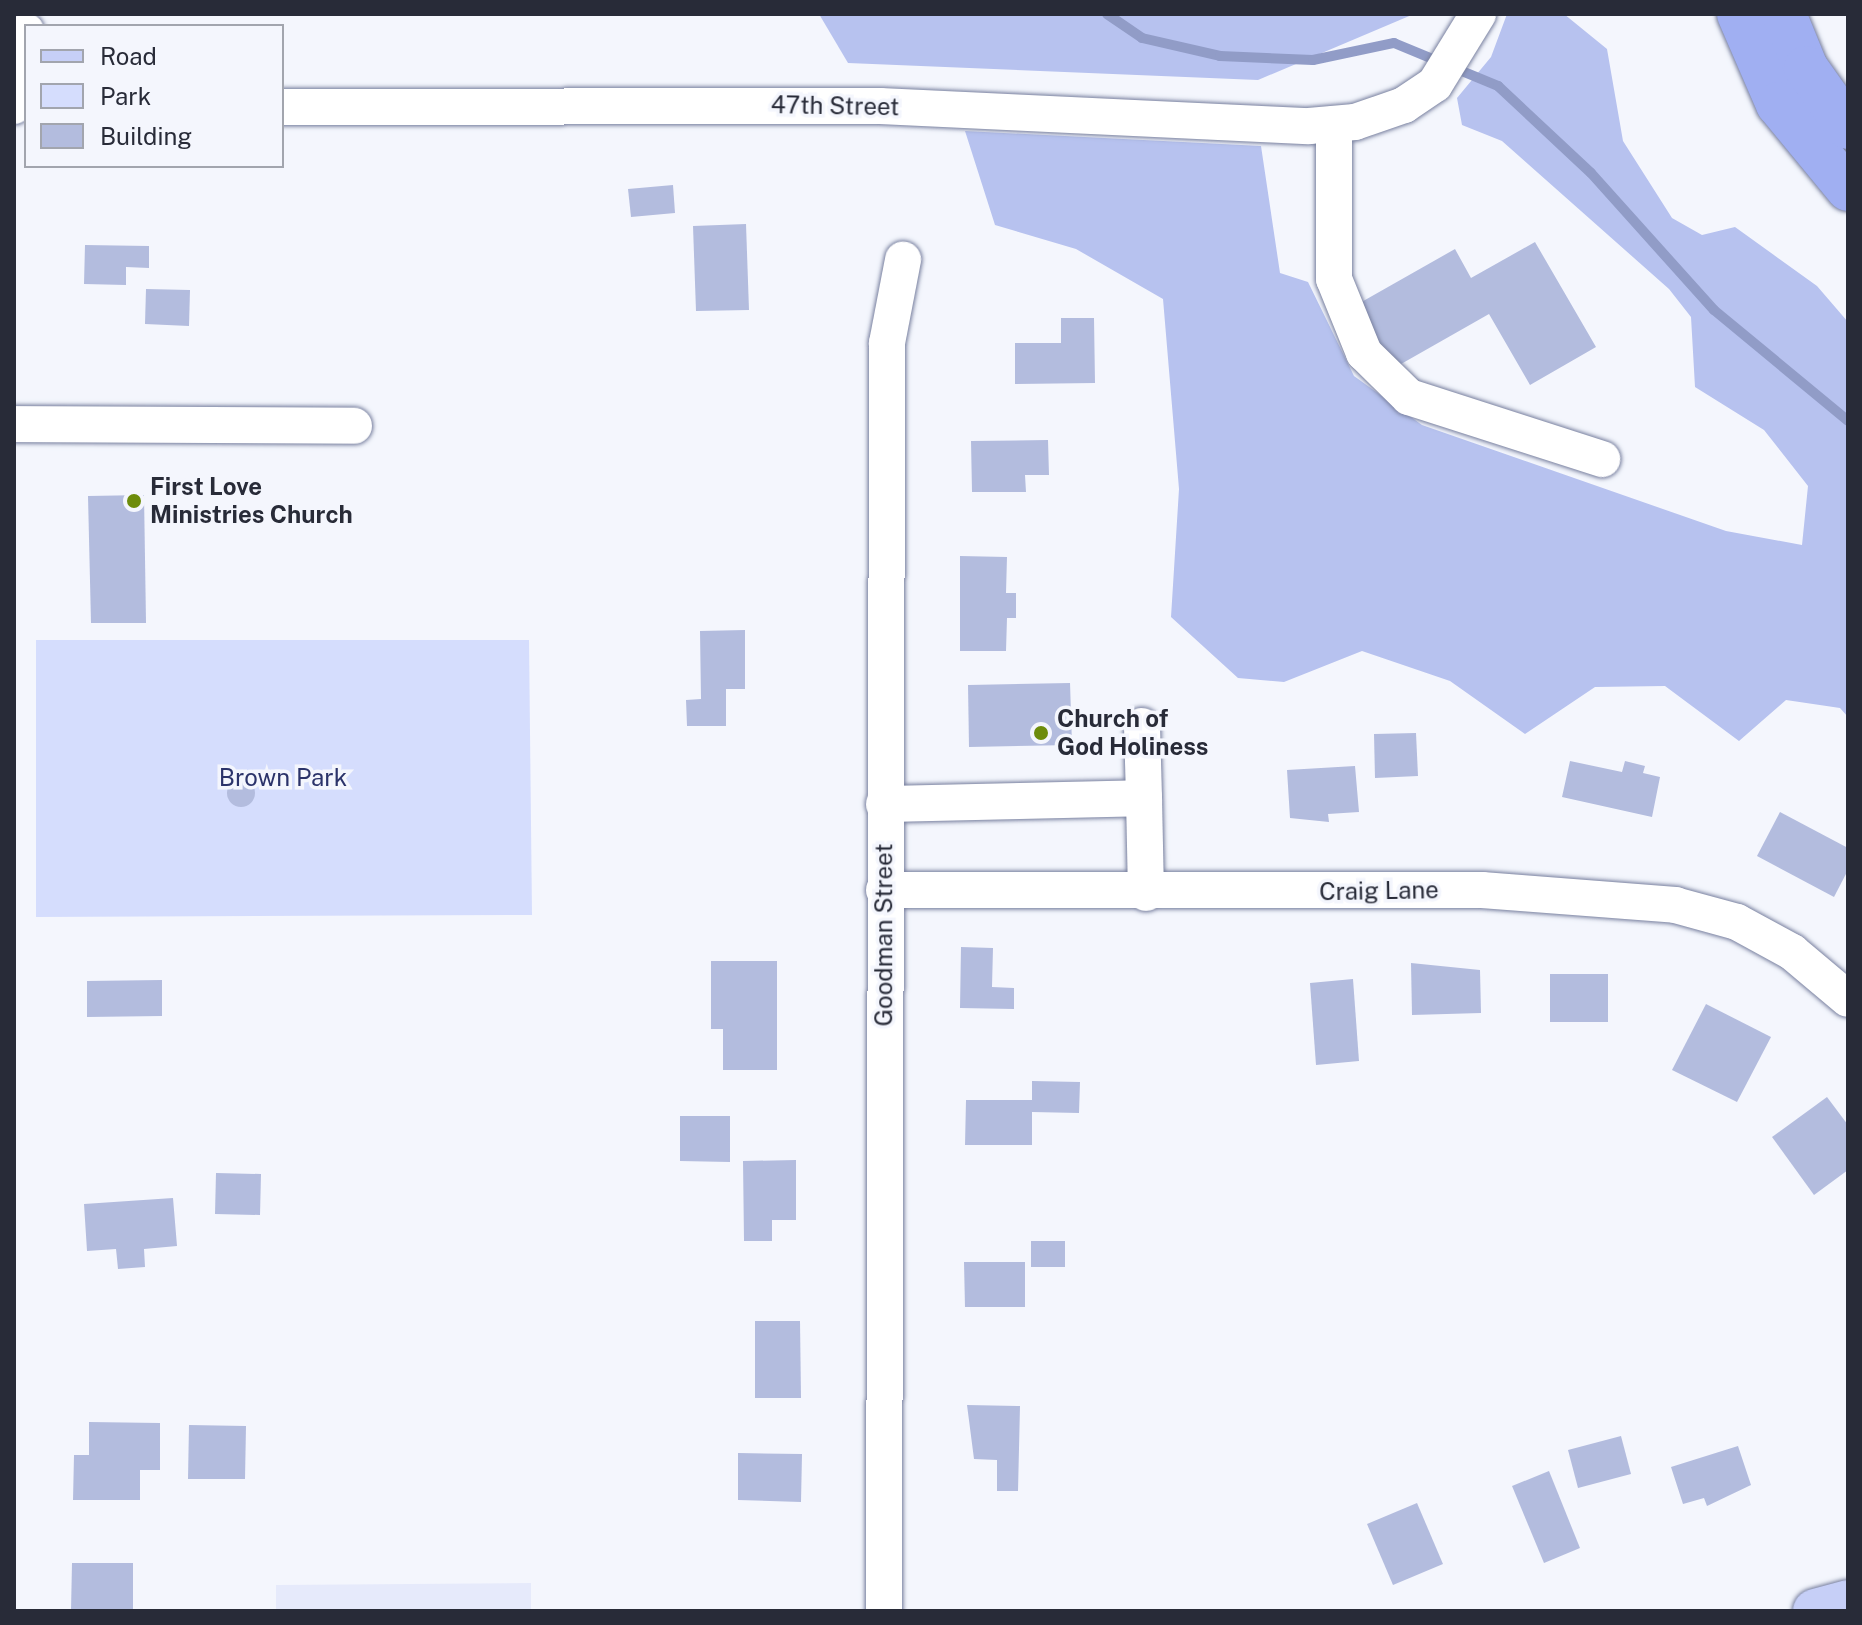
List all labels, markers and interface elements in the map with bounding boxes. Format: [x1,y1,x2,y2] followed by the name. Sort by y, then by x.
[24,24,284,168] legend
[100,42,157,70] text: Road
[100,82,151,110] text: Park
[770,90,900,122] street label: 47th Street
[100,122,192,150] text: Building
[150,473,353,529] place label: First Love Ministries Church
[125,492,143,510] marker: First Love Ministries Church
[1057,705,1209,761] place label: Church of God Holiness
[1032,724,1050,742] marker: Church of God Holiness
[219,764,347,792] park label: Brown Park
[870,844,898,1026] street label: Goodman Street
[1319,876,1439,906] street label: Craig Lane

